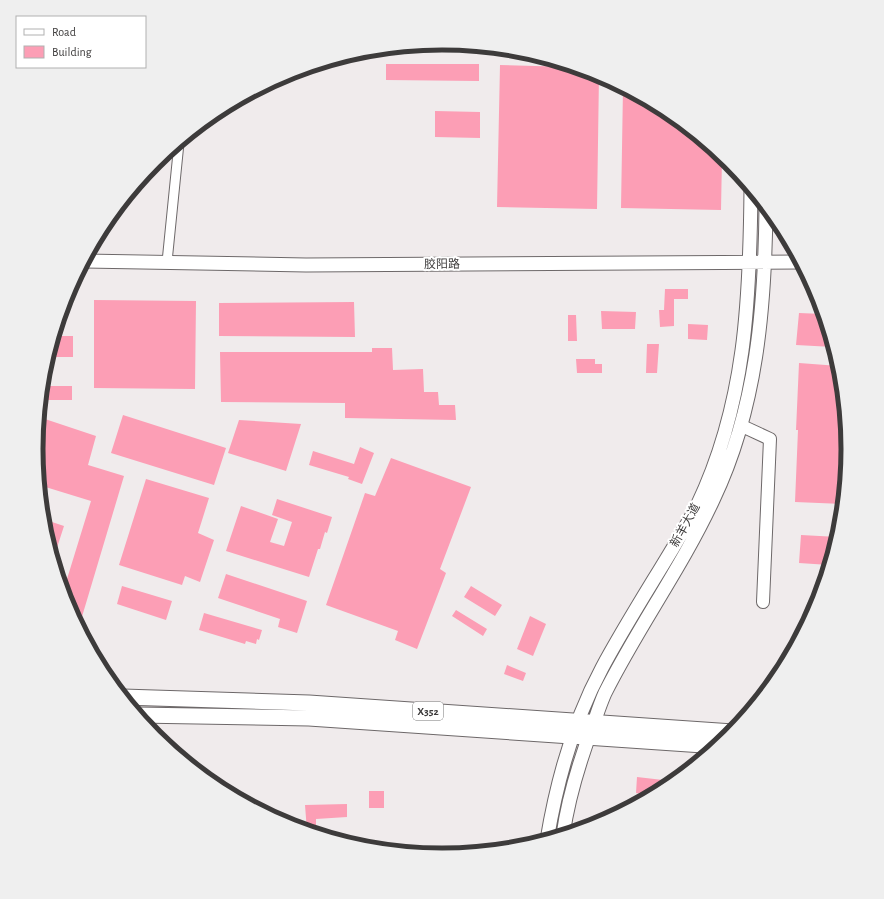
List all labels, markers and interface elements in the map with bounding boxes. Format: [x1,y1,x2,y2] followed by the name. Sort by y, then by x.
[16,16,146,68] legend
[52,26,76,38] text: Road
[52,46,92,58] text: Building
[424,257,460,270] street label: 胶阳路
[667,501,702,549] street label: 新羊大道
[413,702,443,720] road number: X352

